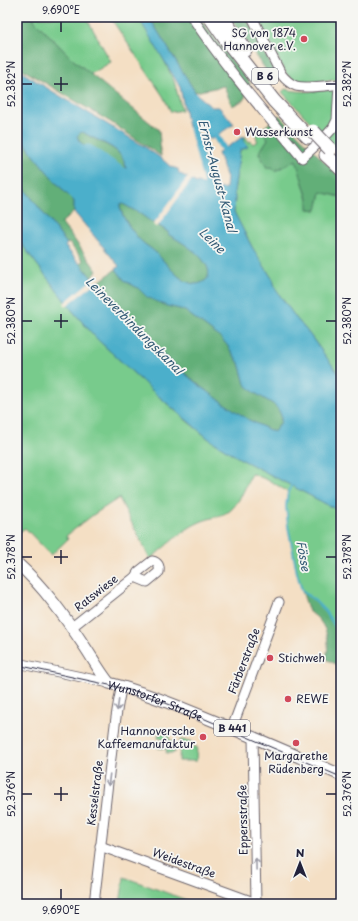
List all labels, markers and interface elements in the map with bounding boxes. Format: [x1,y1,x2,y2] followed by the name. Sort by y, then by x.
[42,2,80,17] text: 9.690°E
[224,24,296,54] place label: SG von 1874 Hannover e.V.
[299,34,309,44] marker: SG von 1874 Hannover e.V.
[3,60,18,107] text: 52.382°N
[339,60,354,107] text: 52.382°N
[252,68,278,84] road number: B 6
[194,117,242,236] water label: Ernst-August-Kanal
[245,123,313,140] place label: Wasserkunst
[232,127,242,137] marker: Wasserkunst
[196,223,230,257] water label: Leine
[82,272,189,379] water label: Leineverbindungskanal
[3,297,18,345] text: 52.380°N
[339,297,354,345] text: 52.380°N
[3,534,18,580] text: 52.378°N
[339,534,354,580] text: 52.378°N
[292,539,316,573] water label: Fösse
[70,570,121,615] street label: Ratswiese
[223,625,264,696] street label: Färberstraße
[278,649,325,666] place label: Stichweh
[265,653,275,663] marker: Stichweh
[106,676,206,725] street label: Wunstorfer Straße
[296,690,329,707] place label: REWE
[283,694,293,704] marker: REWE
[114,698,122,711] one-way arrow
[214,720,250,736] road number: B 441
[98,722,196,752] place label: Hannoversche Kaffeemanufaktur
[198,732,208,742] marker: Hannoversche Kaffeemanufaktur
[291,738,301,748] marker: Margarethe Rüdenberg
[264,747,328,777] place label: Margarethe Rüdenberg
[82,759,107,826] street label: Kesselstraße
[3,771,18,817] text: 52.376°N
[339,771,354,817] text: 52.376°N
[105,773,112,786] one-way arrow
[233,785,252,855] street label: Eppersstraße
[150,843,218,882] street label: Weidestraße
[280,843,320,883] north arrow
[296,844,305,861] text: N
[252,858,259,871] one-way arrow
[42,902,80,917] text: 9.690°E

